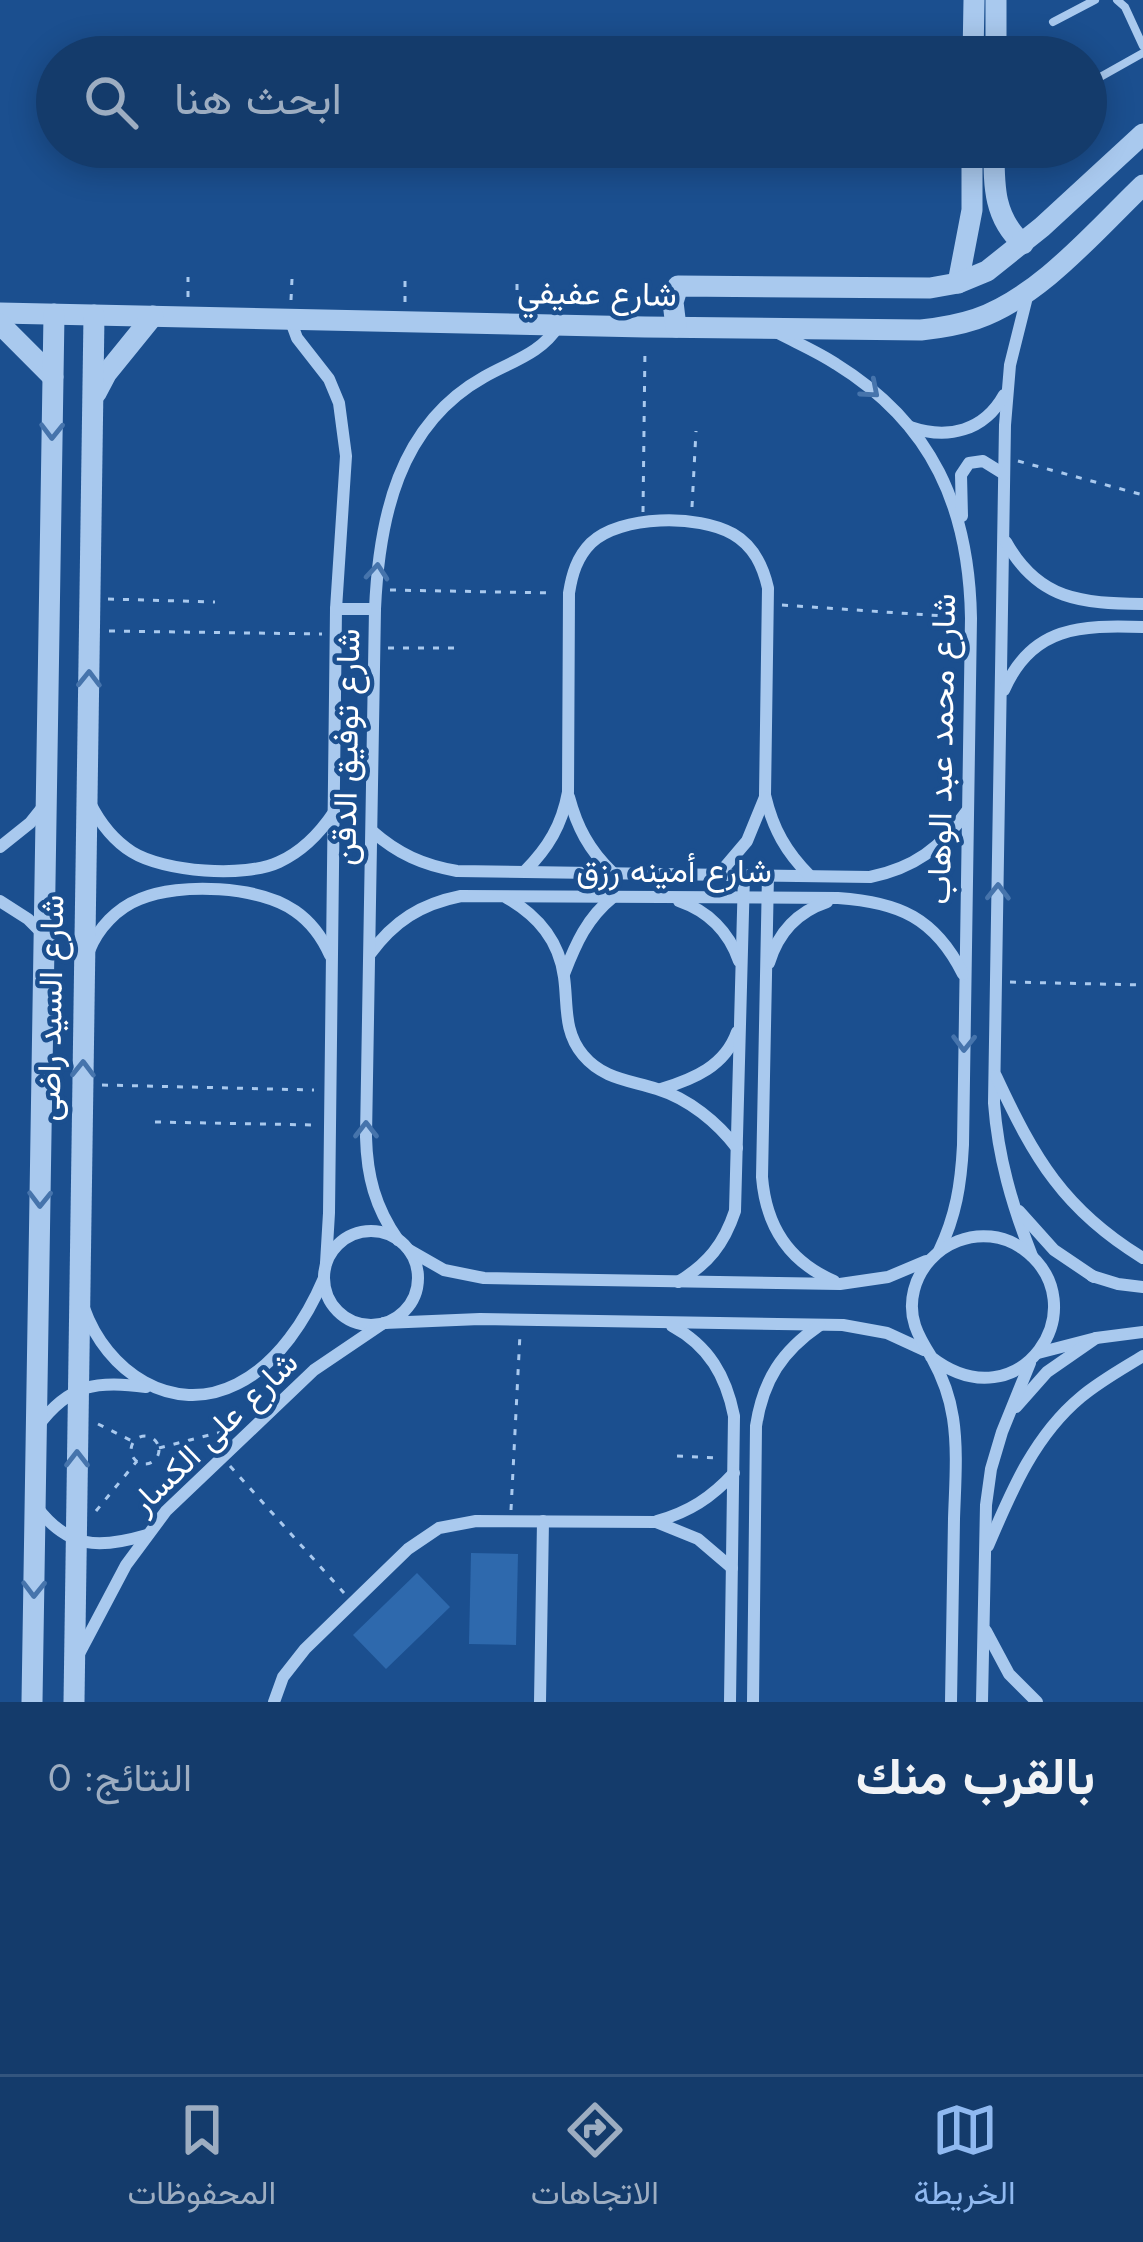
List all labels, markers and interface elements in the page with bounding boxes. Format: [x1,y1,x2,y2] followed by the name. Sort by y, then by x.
[36,36,1107,168] search box
[174,66,342,131] text: ابحث هنا
[78,69,144,135] icon: search
[517,268,677,321] street label: شارع عفيفي
[857,376,879,398] one-way arrow
[40,422,66,441] one-way arrow
[364,562,390,581] one-way arrow
[915,593,967,905] street label: شارع محمد عبد الوهاب
[320,628,372,866] street label: شارع توفيق الدقن
[75,669,101,688] one-way arrow
[576,847,772,894] street label: شارع أمينه رزق
[984,882,1010,901] one-way arrow
[25,894,75,1122] street label: شارع السيد راضى
[951,1035,977,1053] one-way arrow
[69,1059,95,1078] one-way arrow
[353,1120,379,1138] one-way arrow
[27,1191,53,1209] one-way arrow
[119,1340,308,1525] street label: شارع على الكسار
[64,1449,90,1467] one-way arrow
[21,1581,47,1599] one-way arrow
[856,1739,1095,1813] text: بالقرب منك
[48,1749,192,1806] text: النتائج: 0
[127,2097,276,2222] tab: المحفوظات
[531,2097,659,2222] tab: الاتجاهات
[914,2097,1016,2222] tab: الخريطة

